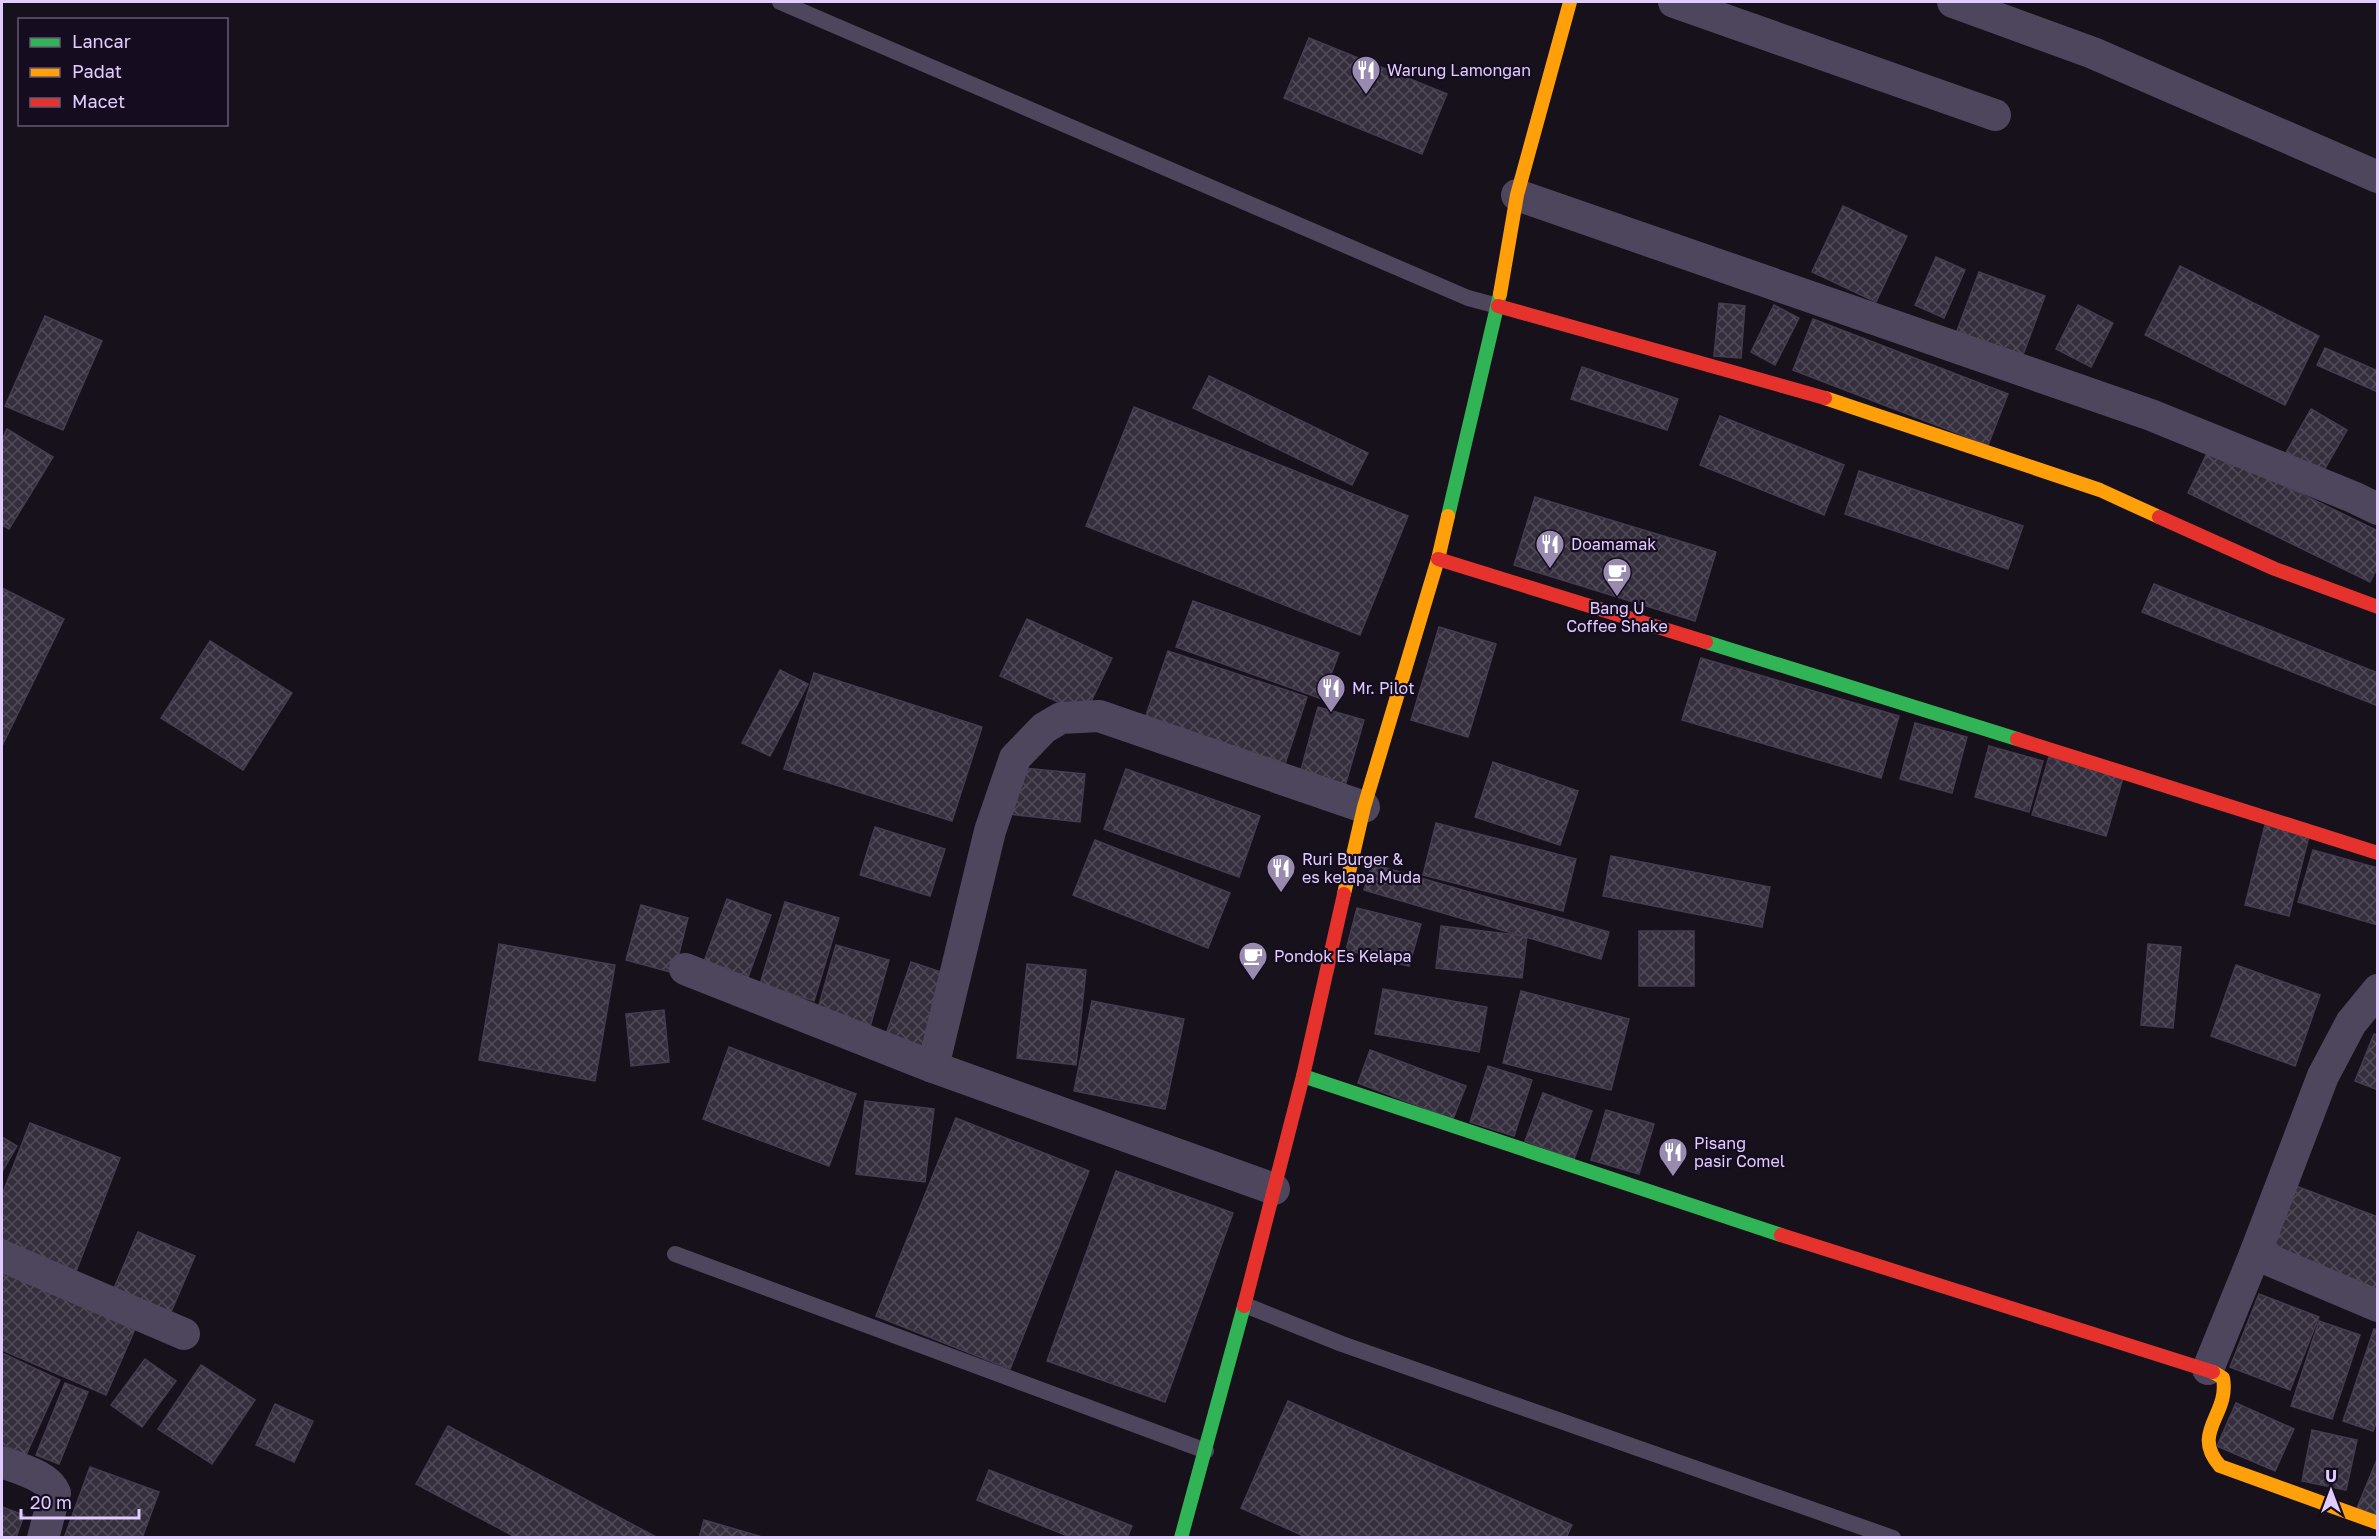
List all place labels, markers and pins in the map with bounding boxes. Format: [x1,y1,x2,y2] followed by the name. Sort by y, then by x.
[1350,54,1382,96] restaurant icon: Warung Lamongan
[1387,60,1531,80] place label: Warung Lamongan
[1534,528,1566,570] restaurant icon: Doamamak
[1571,534,1656,554] place label: Doamamak
[1601,556,1633,598] cafe icon: Bang U Coffee Shake
[1566,598,1668,636] place label: Bang U Coffee Shake
[1315,672,1347,714] restaurant icon: Mr. Pilot
[1352,678,1415,698] place label: Mr. Pilot
[1302,849,1421,887] place label: Ruri Burger & es kelapa Muda
[1265,852,1297,894] restaurant icon: Ruri Burger & es kelapa Muda
[1237,940,1269,982] cafe icon: Pondok Es Kelapa
[1274,946,1412,966] place label: Pondok Es Kelapa
[1694,1133,1785,1171] place label: Pisang pasir Comel
[1657,1136,1689,1178] restaurant icon: Pisang pasir Comel

